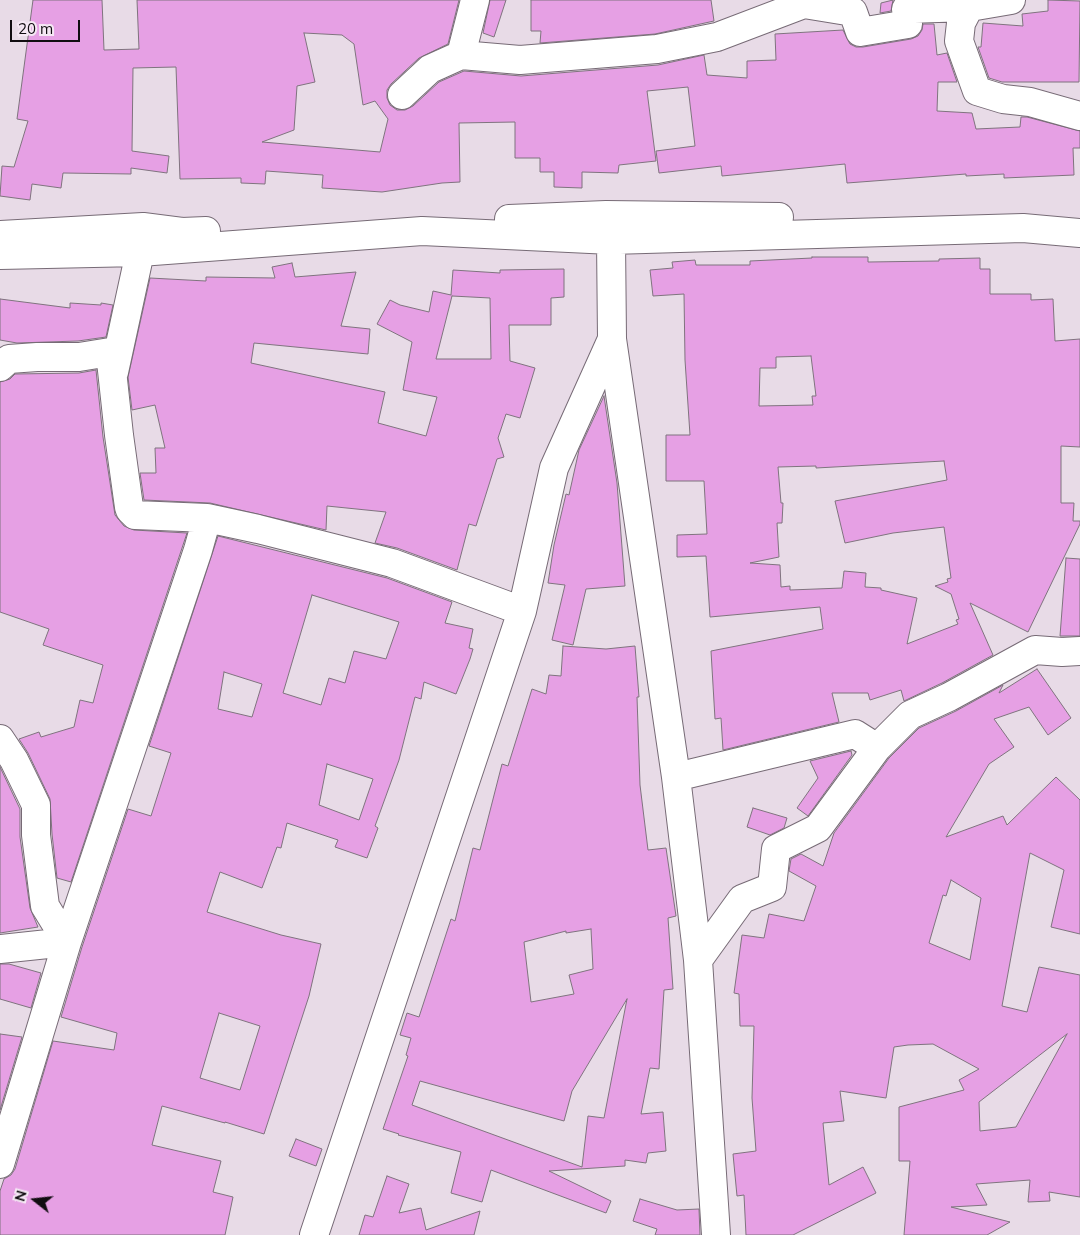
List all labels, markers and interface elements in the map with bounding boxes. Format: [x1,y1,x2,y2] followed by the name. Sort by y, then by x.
[12,10,82,42] scale bar
[18,19,53,38] text: 20 m
[10,1175,60,1225] north arrow
[10,1188,31,1203] text: N

